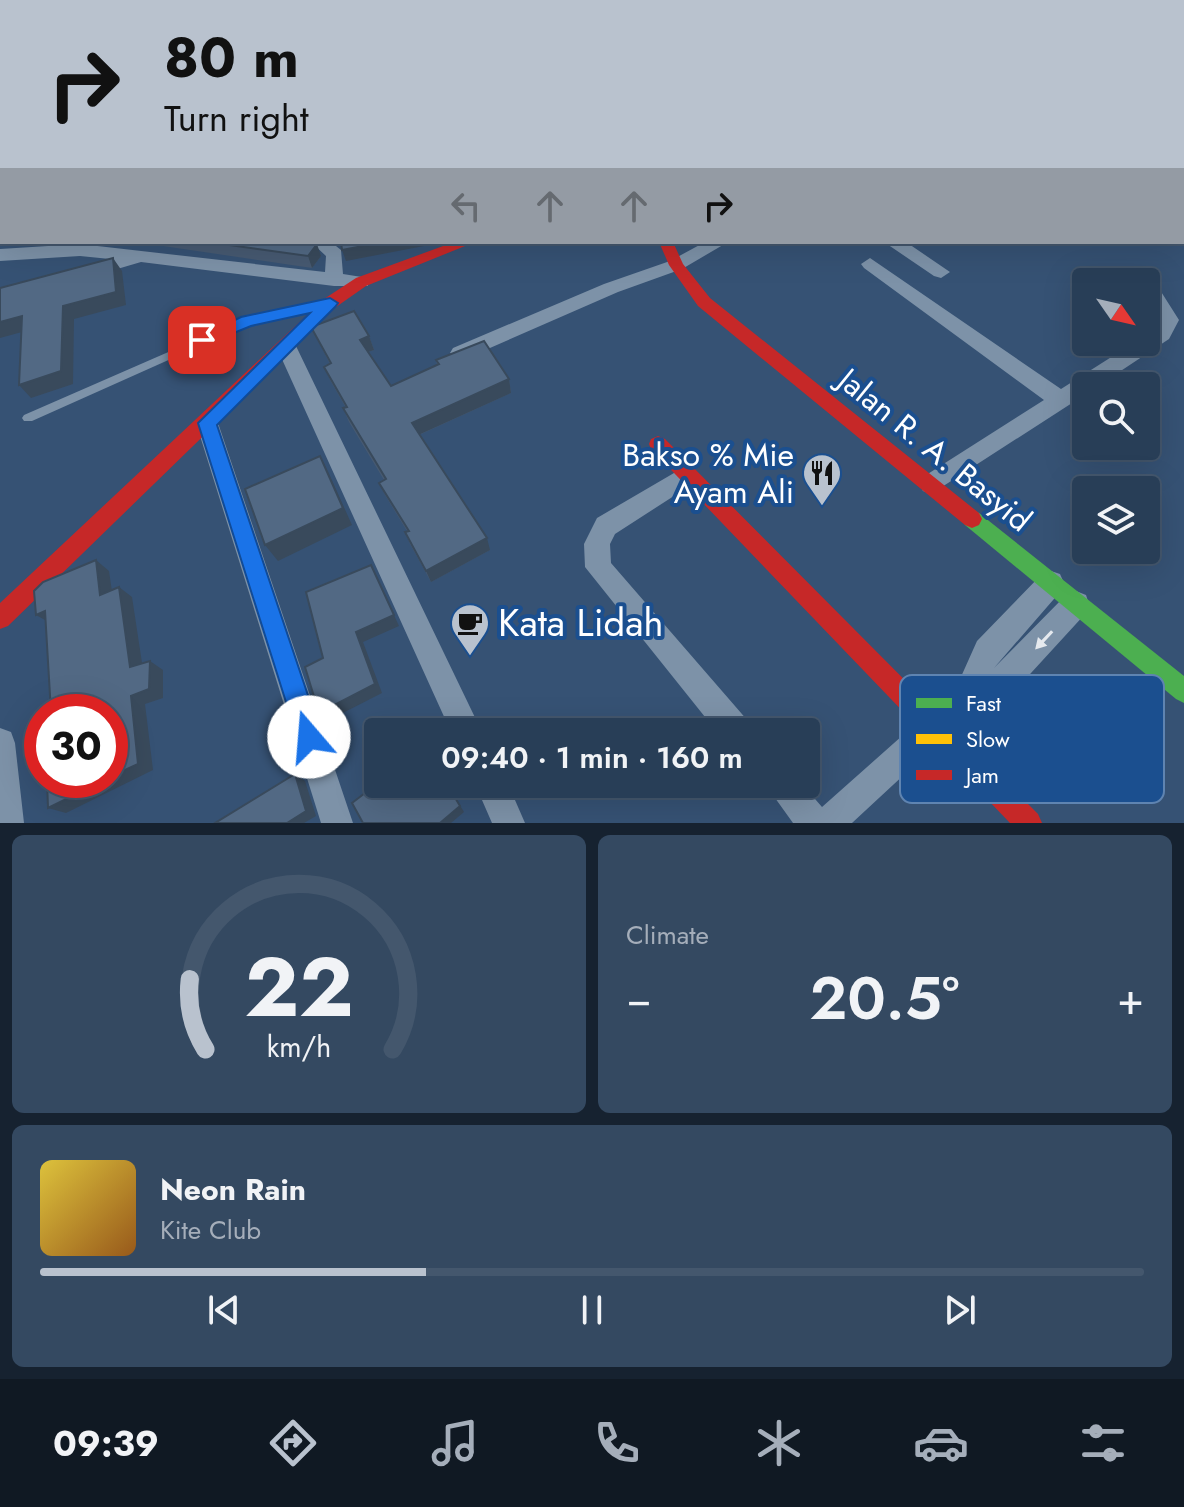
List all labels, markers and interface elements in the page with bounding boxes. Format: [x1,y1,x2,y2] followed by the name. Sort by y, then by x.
[164,17,299,98] text: 80 m
[32,32,136,136] icon: right
[164,92,309,144] text: Turn right
[444,184,488,228] icon: left
[528,184,572,228] icon: ahead
[612,184,656,228] icon: ahead
[696,184,740,228] icon: right
[1072,268,1160,356] north arrow
[1072,268,1160,564] map controls
[168,306,236,374] pin
[180,318,224,362] icon: arrive
[825,355,1042,543] street label: Jalan R. A. Basyid
[1072,372,1160,460] button: search
[622,432,794,515] place label: Bakso % Mie Ayam Ali
[801,452,843,507] restaurant icon: Bakso % Mie Ayam Ali
[1072,476,1160,564] button: layers
[498,595,663,650] place label: Kata Lidah
[449,602,491,657] cafe icon: Kata Lidah
[1035,631,1053,650] one-way arrow
[900,675,1164,803] legend
[966,687,1002,719] text: Fast
[24,694,128,798] speed limit sign: 30
[267,695,351,779] position arrow
[966,723,1010,755] text: Slow
[441,736,743,779] text: 09:40 · 1 min · 160 m
[963,759,999,791] text: Jam
[626,916,709,954] text: Climate
[244,927,354,1047] text: 22
[810,955,959,1042] text: 20.5°
[626,967,652,1031] text: −
[1117,967,1144,1031] text: +
[267,1026,331,1068] text: km/h
[160,1168,306,1211] text: Neon Rain
[160,1211,261,1249] text: Kite Club
[202,1288,246,1332] icon: previous
[570,1288,614,1332] icon: pause
[938,1288,982,1332] icon: next
[265,1415,321,1471] icon: directions
[427,1415,483,1471] icon: music
[589,1415,645,1471] icon: phone
[751,1415,807,1471] icon: climate
[913,1415,969,1471] icon: car
[1075,1415,1131,1471] icon: filters
[53,1417,159,1469] text: 09:39

